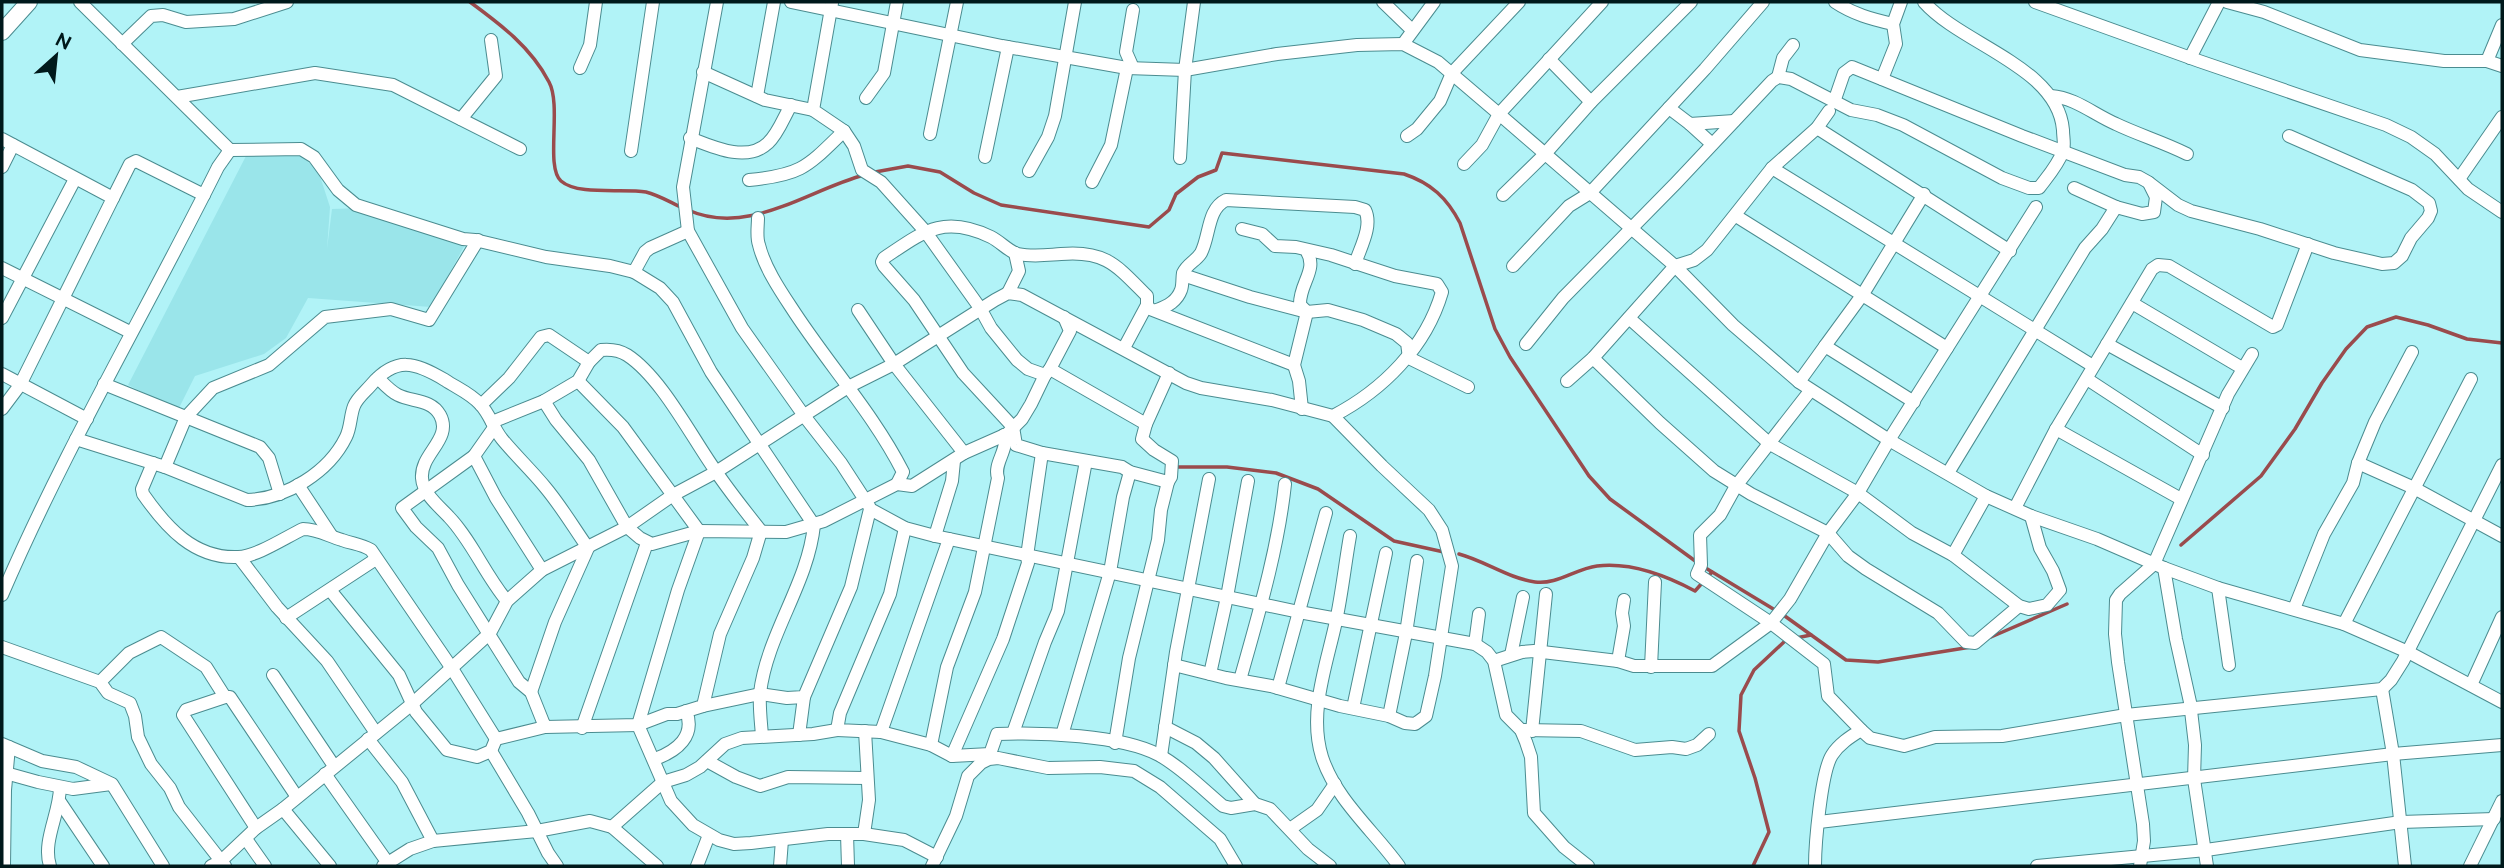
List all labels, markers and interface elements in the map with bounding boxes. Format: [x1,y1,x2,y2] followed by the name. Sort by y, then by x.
[21,21,91,91] north arrow
[52,28,75,54] text: N

